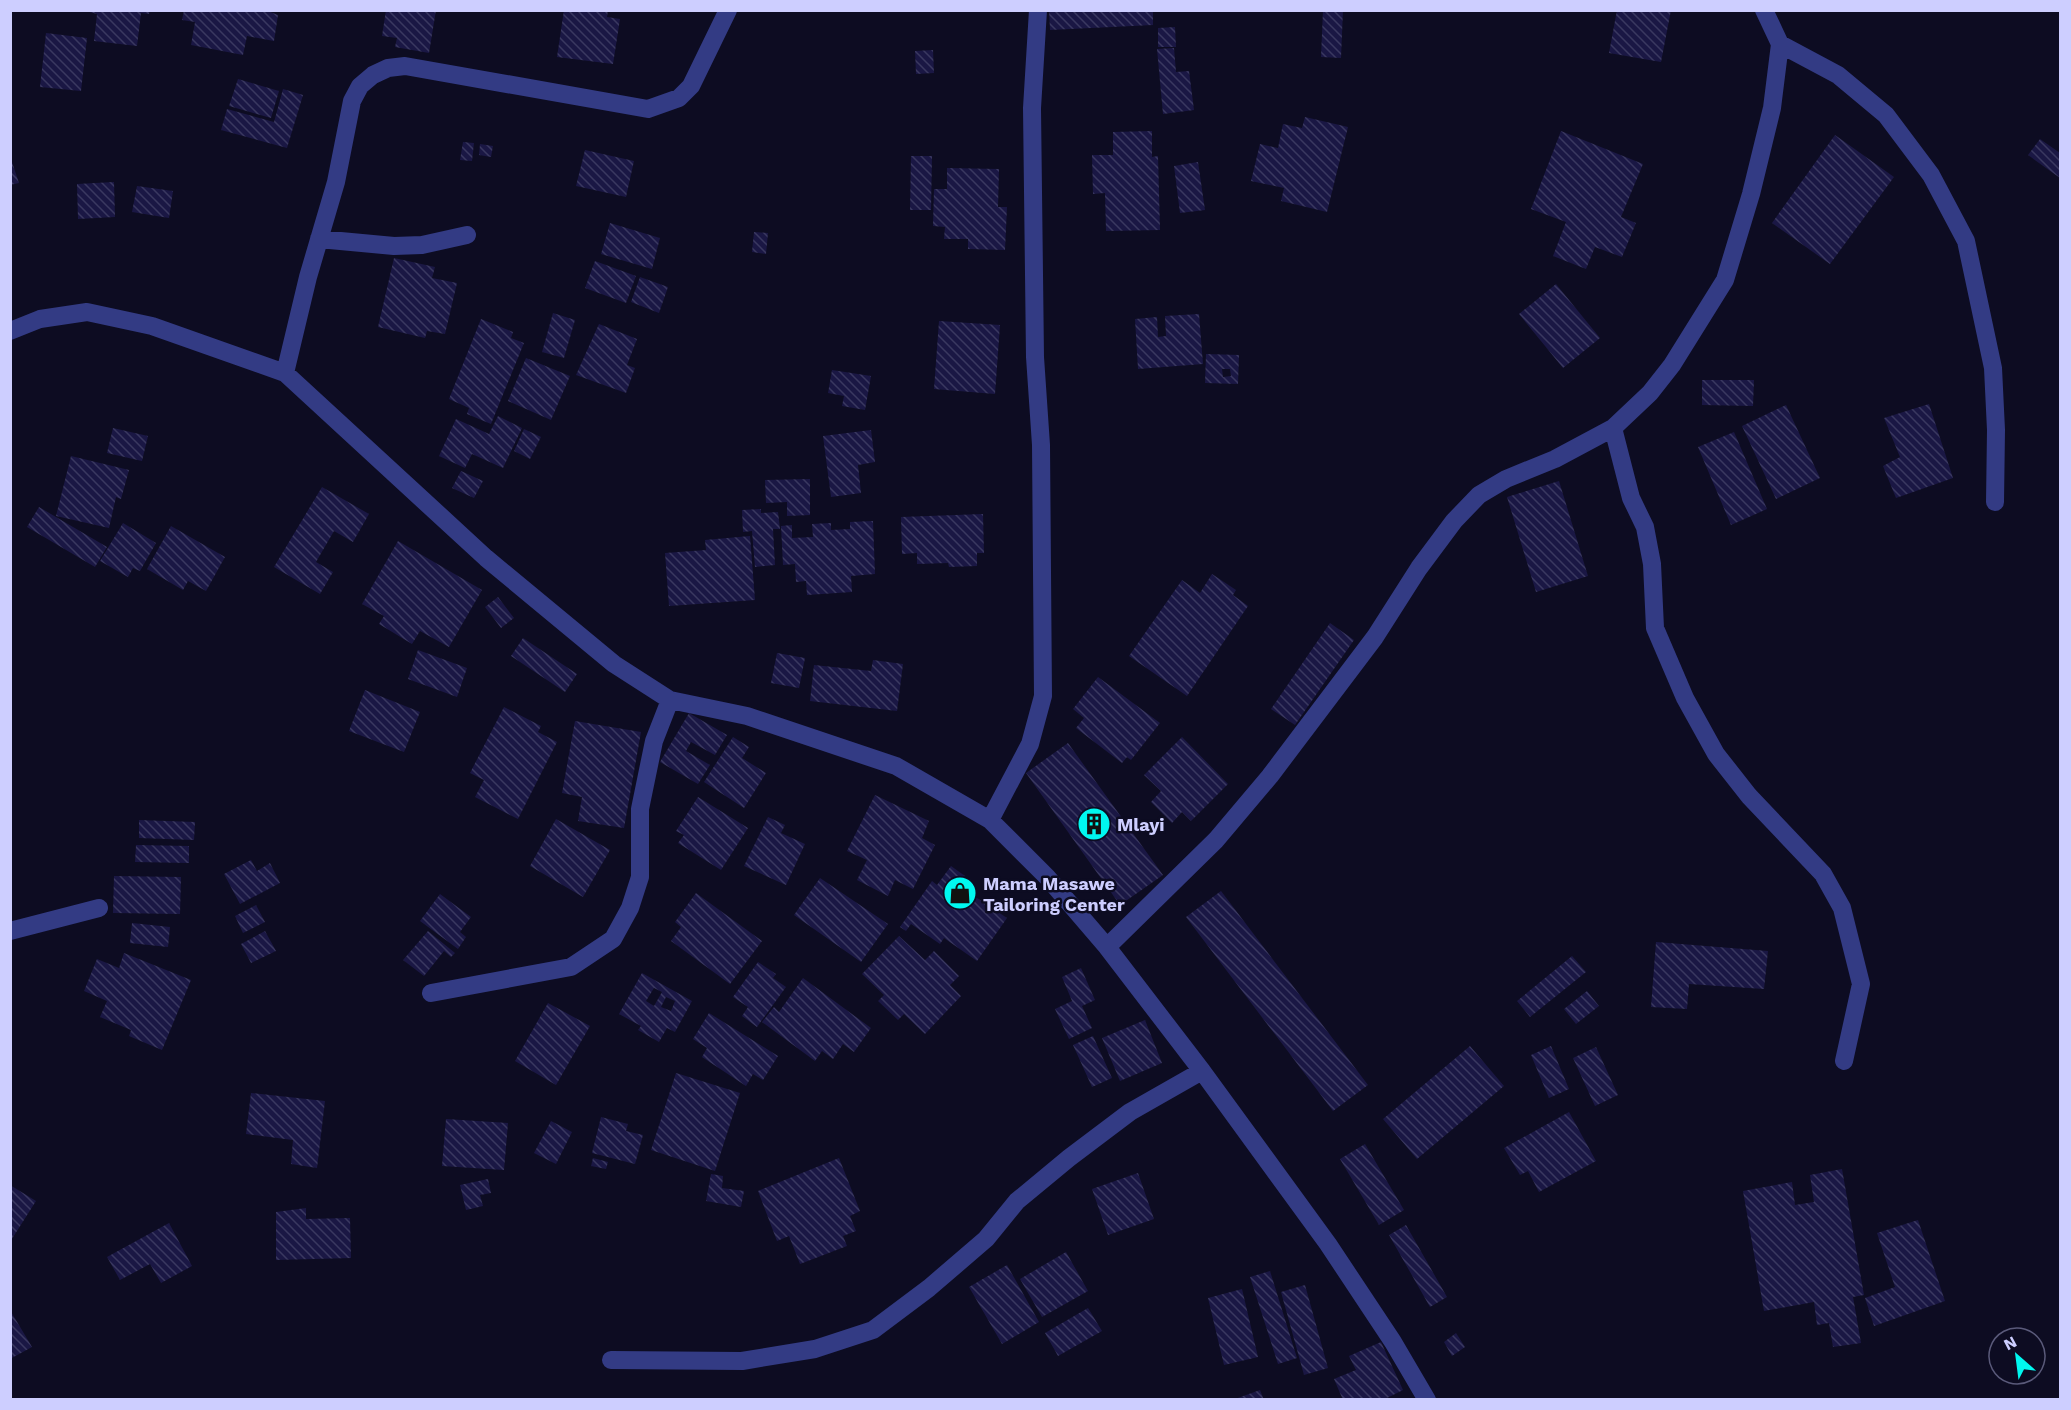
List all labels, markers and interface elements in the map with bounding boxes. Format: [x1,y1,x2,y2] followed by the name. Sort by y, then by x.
[1076,806,1112,842] building icon: Mlayi
[1117,814,1165,835] place label: Mlayi
[983,873,1125,915] place label: Mama Masawe Tailoring Center
[942,875,978,911] shop icon: Mama Masawe Tailoring Center
[1987,1326,2047,1386] north arrow
[2000,1332,2020,1354] text: N

